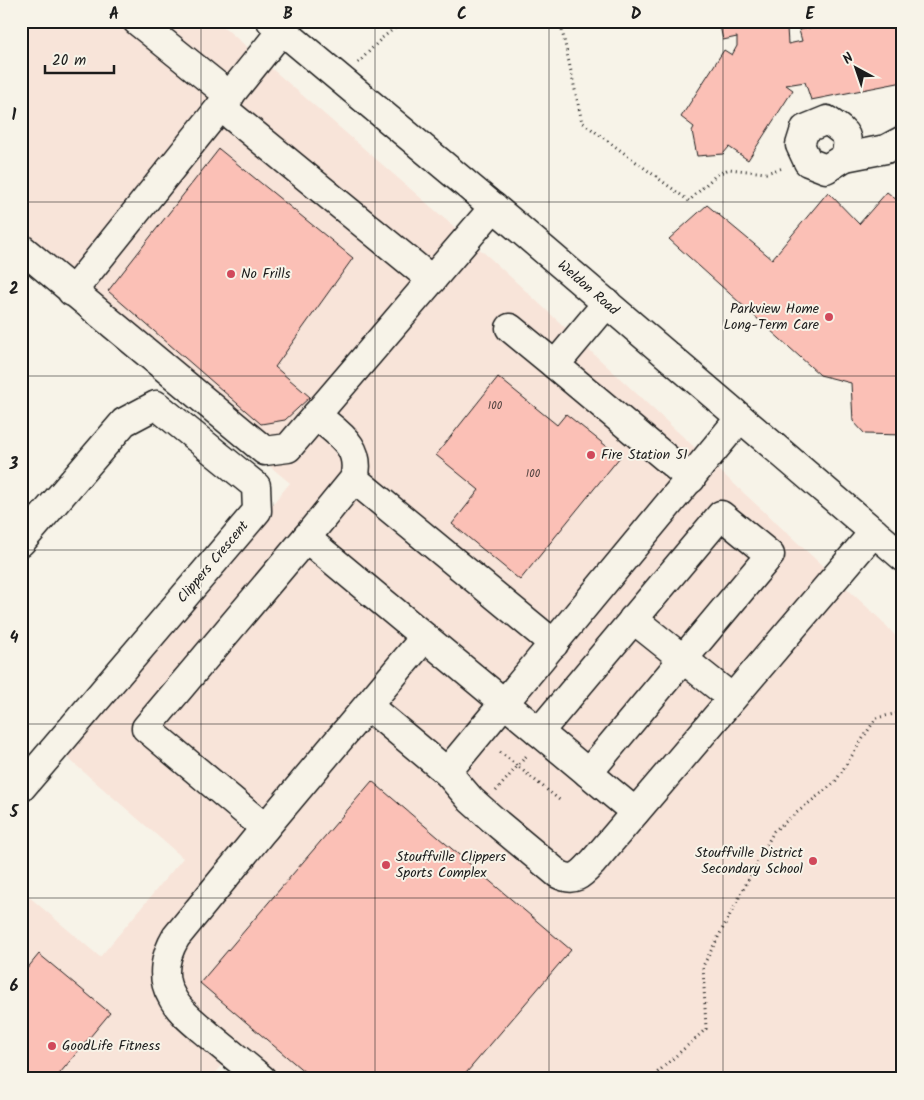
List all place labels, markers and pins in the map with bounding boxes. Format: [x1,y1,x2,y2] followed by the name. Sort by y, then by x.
[241,263,291,285] place label: No Frills
[225,268,237,280] marker: No Frills
[723,298,820,336] place label: Parkview Home Long-Term Care
[823,311,835,323] marker: Parkview Home Long-Term Care
[601,444,688,466] place label: Fire Station 51
[585,449,597,461] marker: Fire Station 51
[695,842,804,880] place label: Stouffville District Secondary School
[396,846,506,884] place label: Stouffville Clippers Sports Complex
[807,855,819,867] marker: Stouffville District Secondary School
[380,859,392,871] marker: Stouffville Clippers Sports Complex
[62,1035,160,1057] place label: GoodLife Fitness
[46,1040,58,1052] marker: GoodLife Fitness

